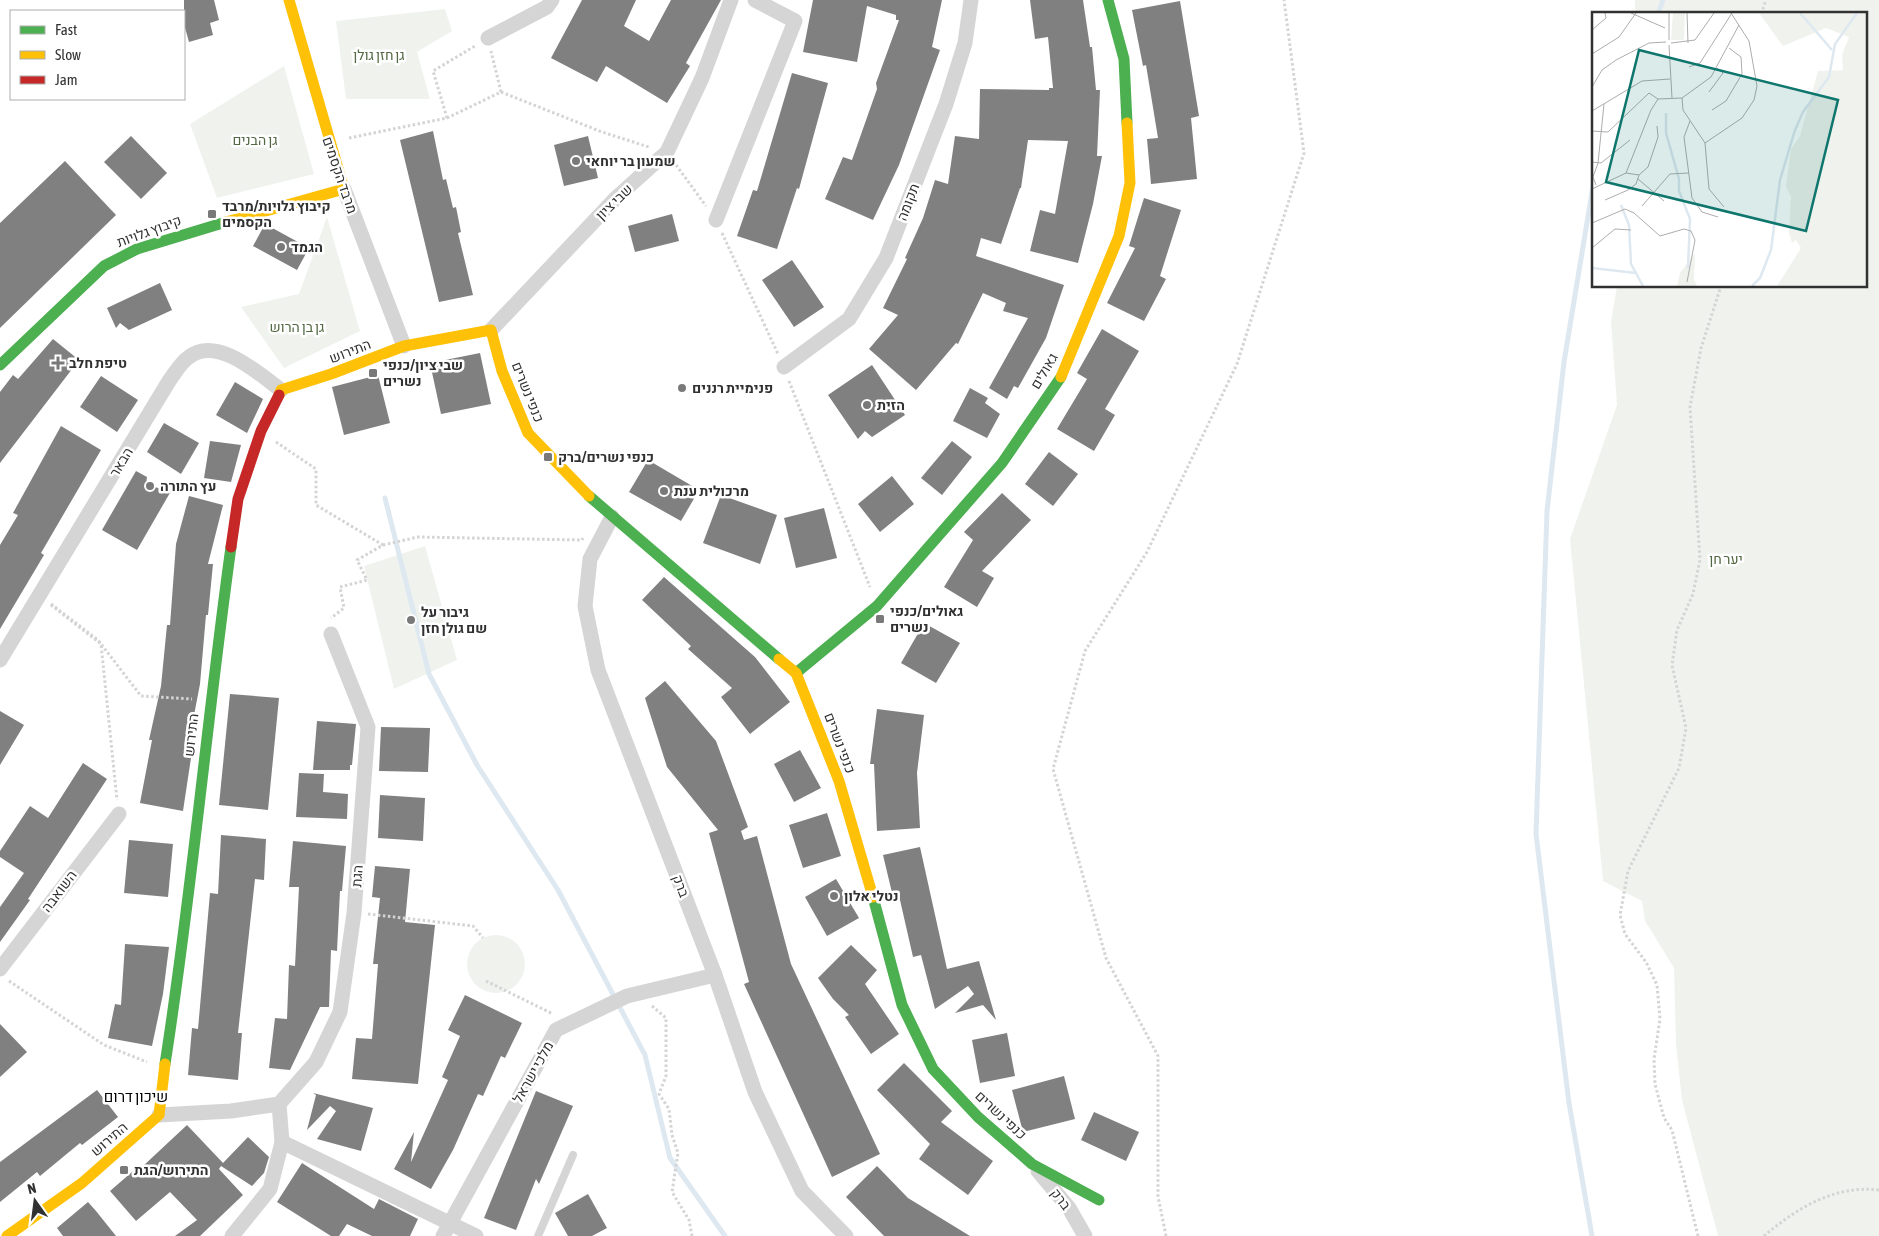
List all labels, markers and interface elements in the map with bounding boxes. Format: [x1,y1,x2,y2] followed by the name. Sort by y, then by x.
[10,10,185,100] legend
[1592,12,1866,288] inset map
[55,21,77,38] text: Fast
[55,46,81,63] text: Slow
[353,47,405,63] park label: גן חזן גולן
[55,71,78,88] text: Jam
[232,132,278,148] park label: גן הבנים
[319,134,361,216] street label: מרבד הקסמים
[586,153,675,169] place label: שמעון בר יוחאי
[570,155,582,167] marker: שמעון בר יוחאי
[592,181,636,223] street label: שבי ציון
[894,181,922,223] street label: תקומה
[222,198,331,230] place label: קיבוץ גלויות/מרבד הקסמים
[206,208,218,220] marker: קיבוץ גלויות/מרבד הקסמים
[114,212,184,250] street label: קיבוץ גלויות
[291,239,323,255] place label: הגמד
[275,241,287,253] marker: הגמד
[269,319,325,335] park label: גן בן הרוש
[327,336,373,366] street label: התירוש
[1027,350,1061,392] street label: גאולים
[69,355,127,371] place label: טיפת חלב
[51,356,65,370] marker: טיפת חלב
[383,357,463,389] place label: שבי ציון/כנפי נשרים
[509,359,547,425] street label: כנפי נשרים
[367,367,379,379] marker: שבי ציון/כנפי נשרים
[692,380,773,396] place label: פנימיית רננים
[676,382,688,394] marker: פנימיית רננים
[877,397,905,413] place label: הזית
[861,399,873,411] marker: הזית
[106,444,136,480] street label: הבאר
[558,449,654,465] place label: כנפי נשרים/ברק
[542,451,554,463] marker: כנפי נשרים/ברק
[160,478,217,494] place label: עץ התורה
[144,480,156,492] marker: עץ התורה
[674,483,749,499] place label: מרכולית ענת
[658,485,670,497] marker: מרכולית ענת
[1709,551,1743,567] park label: יער חן
[890,603,963,635] place label: גאולים/כנפי נשרים
[421,604,487,636] place label: גיבור על שם גולן חזן
[874,613,886,625] marker: גאולים/כנפי נשרים
[405,614,417,626] marker: גיבור על שם גולן חזן
[821,710,859,776] street label: כנפי נשרים
[181,713,201,757] street label: התירוש
[348,864,366,888] street label: הגת
[38,867,80,915] street label: השואבה
[669,872,693,900] street label: ברק
[844,888,899,904] place label: נטלי אלון
[828,890,840,902] marker: נטלי אלון
[509,1038,557,1106] street label: מלכי ישראל
[972,1087,1030,1143] street label: כנפי נשרים
[104,1088,168,1105] district label: שיכון דרום
[87,1119,131,1159] street label: התירוש
[134,1162,208,1178] place label: התירוש/הגת
[118,1164,130,1176] marker: התירוש/הגת
[10,1176,60,1226] north arrow
[26,1180,38,1197] text: N
[1048,1185,1075,1213] street label: ברק

